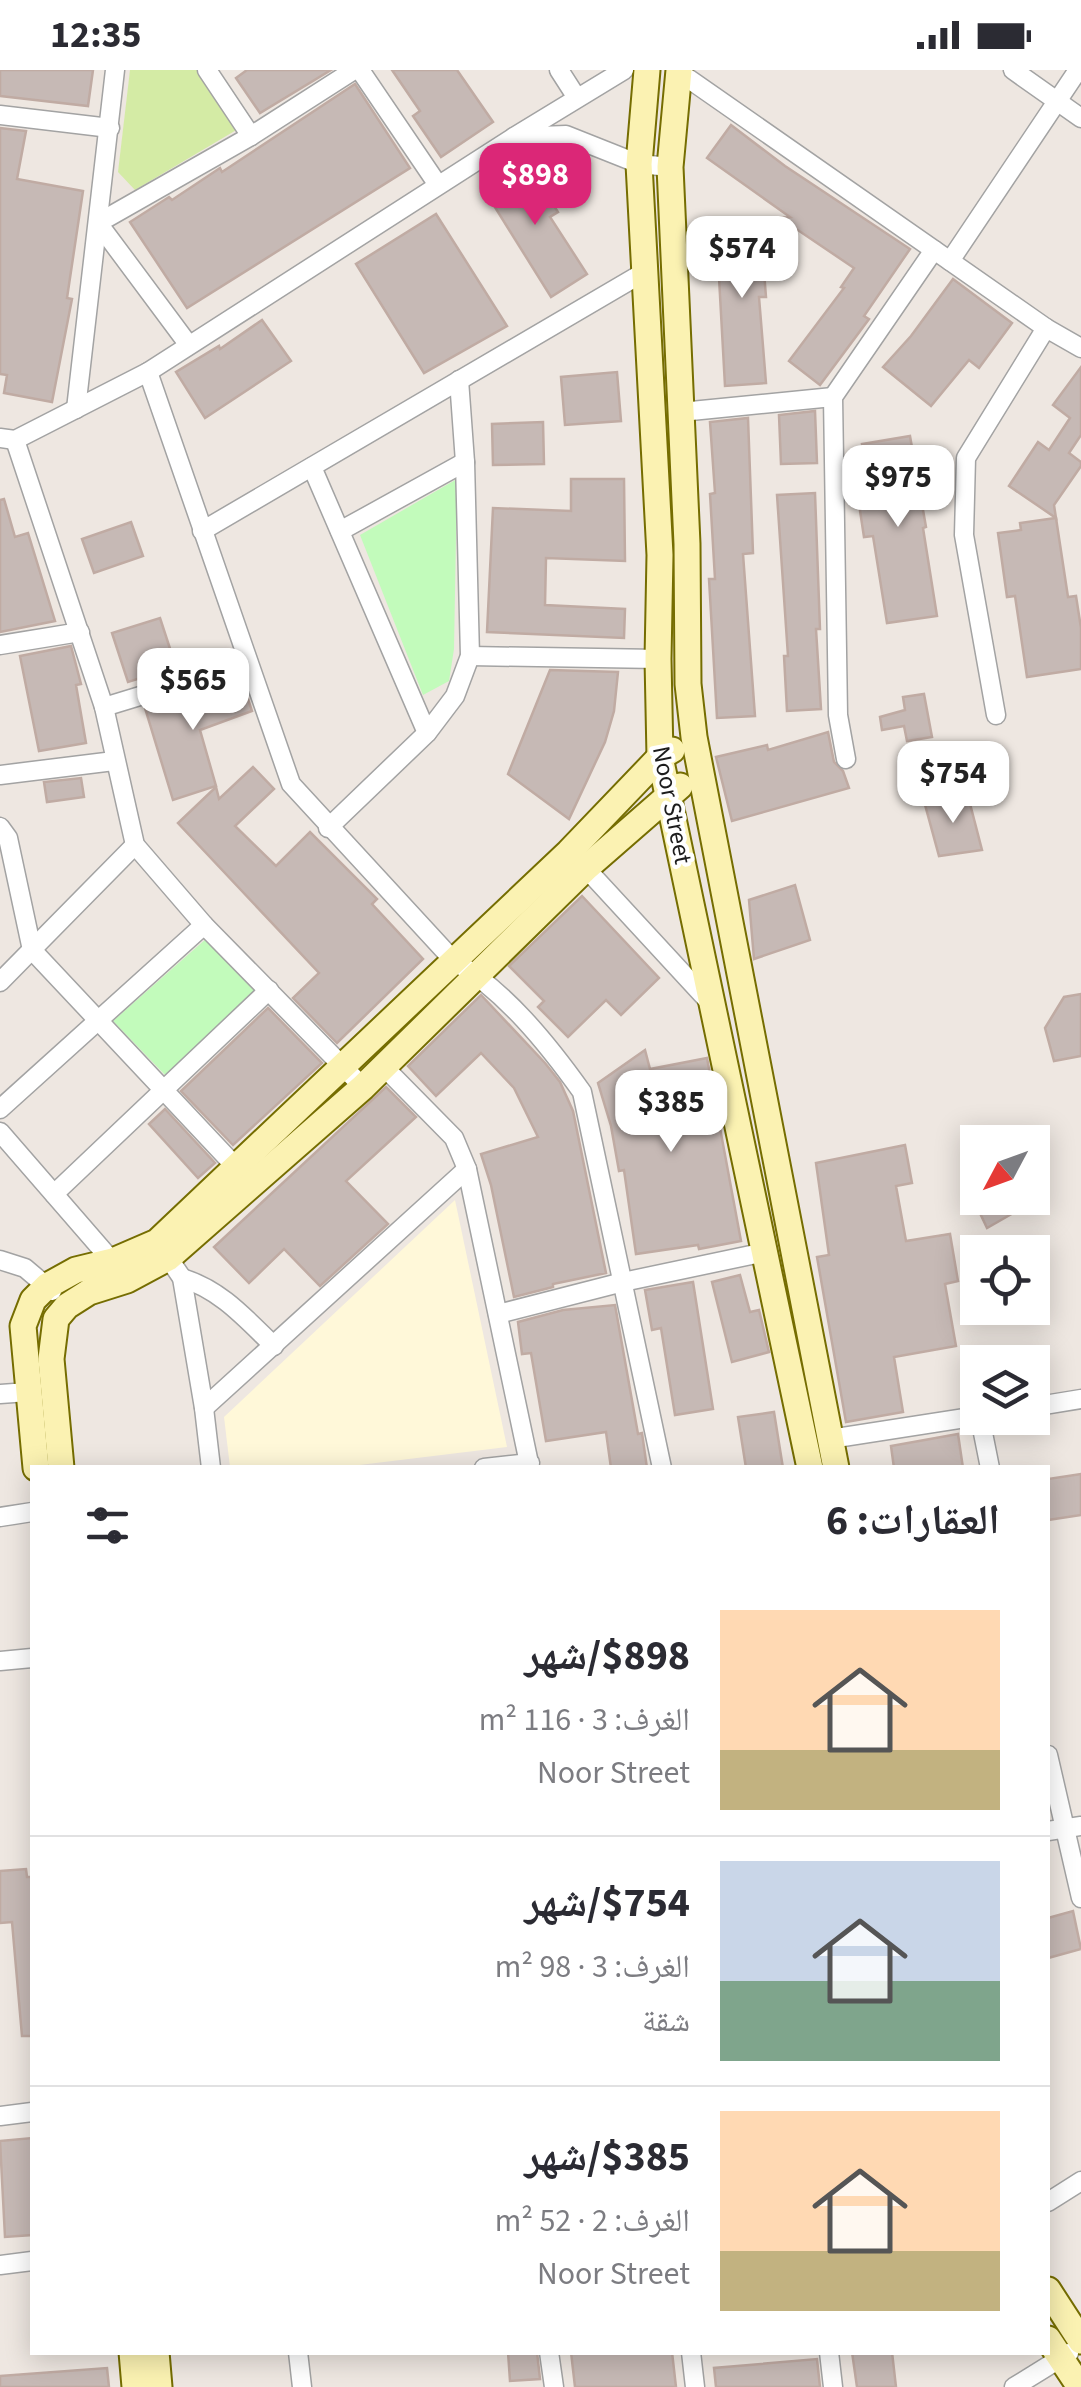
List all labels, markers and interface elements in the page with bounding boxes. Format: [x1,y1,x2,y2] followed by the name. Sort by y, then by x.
[50,8,142,62] text: 12:35
[476,143,594,228] pin: $898
[501,152,569,198] text: $898
[683,216,801,301] pin: $574
[708,225,776,271] text: $574
[839,445,957,530] pin: $975
[864,454,932,500] text: $975
[134,648,252,733] pin: $565
[159,657,227,703] text: $565
[894,741,1012,826] pin: $754
[643,743,701,868] street label: Noor Street
[919,750,987,796] text: $754
[612,1070,730,1155] pin: $385
[637,1079,705,1125] text: $385
[960,1125,1050,1215] north arrow
[960,1125,1050,1435] map controls
[960,1235,1050,1325] button: locate
[960,1345,1050,1435] button: layers
[826,1491,1000,1551] text: العقارات: 6
[80,1498,135,1553] icon: filters
[524,1626,690,1686] text: $898/شهر
[800,1650,920,1770] icon: home
[479,1697,690,1743] text: الغرف: 3 · 116 m²
[537,1750,690,1796] text: Noor Street
[524,1873,690,1933] text: $754/شهر
[800,1901,920,2021] icon: home
[495,1944,690,1990] text: الغرف: 3 · 98 m²
[642,1998,690,2044] text: شقة
[524,2127,690,2187] text: $385/شهر
[800,2151,920,2271] icon: home
[495,2198,690,2244] text: الغرف: 2 · 52 m²
[537,2251,690,2297] text: Noor Street

